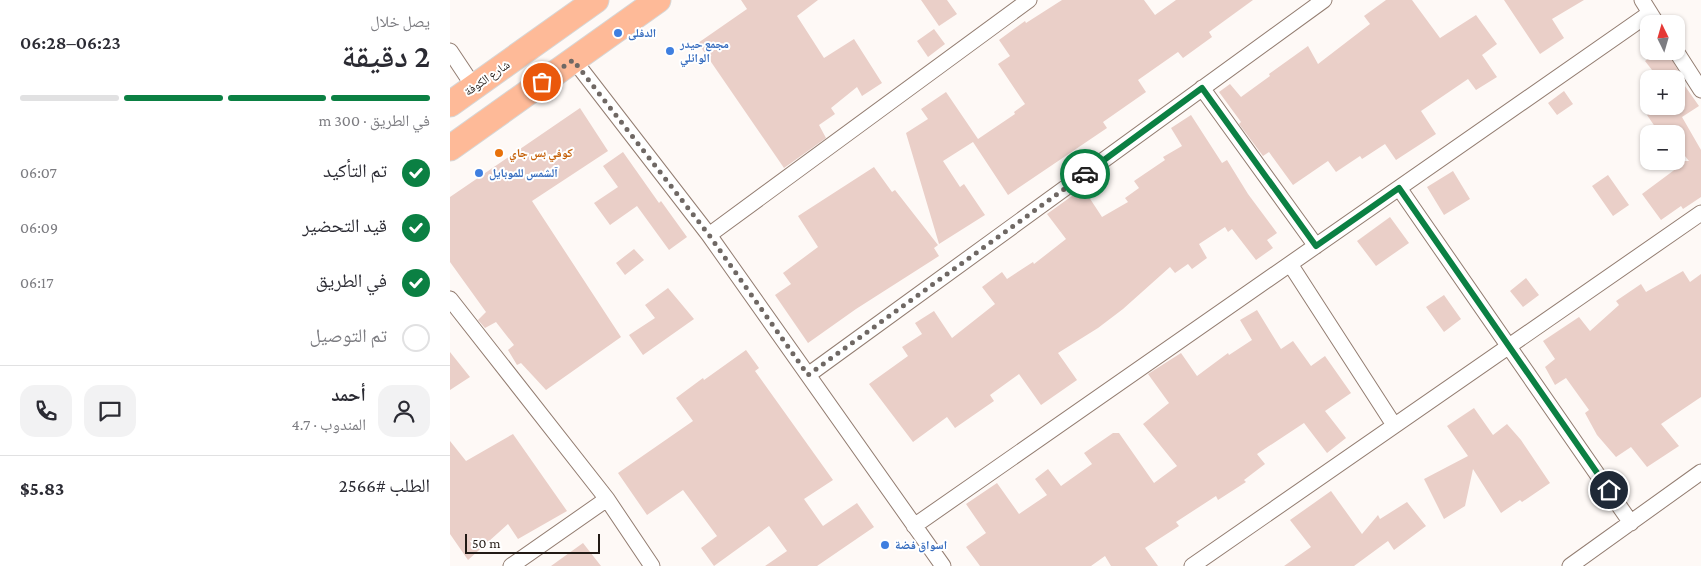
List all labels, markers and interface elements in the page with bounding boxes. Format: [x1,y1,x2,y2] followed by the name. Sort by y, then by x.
[370,13,430,30] text: يصل خلال
[1640,15,1685,60] north arrow
[1640,15,1685,170] map controls
[628,26,656,41] place label: الدفلى
[612,27,624,39] marker: الدفلى
[20,32,121,53] text: 06:23–06:28
[679,37,729,68] place label: مجمع حيدر الوائلي
[342,38,430,74] text: 2 دقيقة
[664,45,676,57] marker: مجمع حيدر الوائلي
[462,57,513,99] street label: شارع الكوفة
[521,61,563,103] pin
[528,68,556,96] icon: bag
[1640,70,1685,115] button: +
[318,112,430,129] text: في الطريق · 300 m
[1640,125,1685,170] button: −
[509,146,574,163] place label: كوفي بس جاي
[493,147,505,159] marker: كوفي بس جاي
[1060,149,1110,199] courier
[402,159,430,187] icon: check
[323,160,387,181] text: تم التأكيد
[1071,160,1099,188] icon: car
[20,164,57,181] text: 06:07
[489,166,558,181] place label: آلشمس للموبايل
[473,167,485,179] marker: آلشمس للموبايل
[402,214,430,242] icon: check
[302,215,387,236] text: قيد التحضير
[20,219,58,236] text: 06:09
[402,269,430,297] icon: check
[316,270,387,291] text: في الطريق
[20,274,54,291] text: 06:17
[310,325,387,346] text: تم التوصيل
[331,384,366,405] text: أحمد
[20,385,72,437] button: phone
[84,385,136,437] button: chat
[378,385,430,437] button: person
[292,416,366,433] text: المندوب · 4.7
[1588,469,1630,511] pin
[339,475,430,496] text: الطلب #2566
[1595,476,1623,504] icon: home
[20,478,64,499] text: $5.83
[465,531,600,554] scale bar
[472,535,500,551] text: 50 m
[895,538,947,553] place label: اسواق فضة
[879,539,891,551] marker: اسواق فضة

